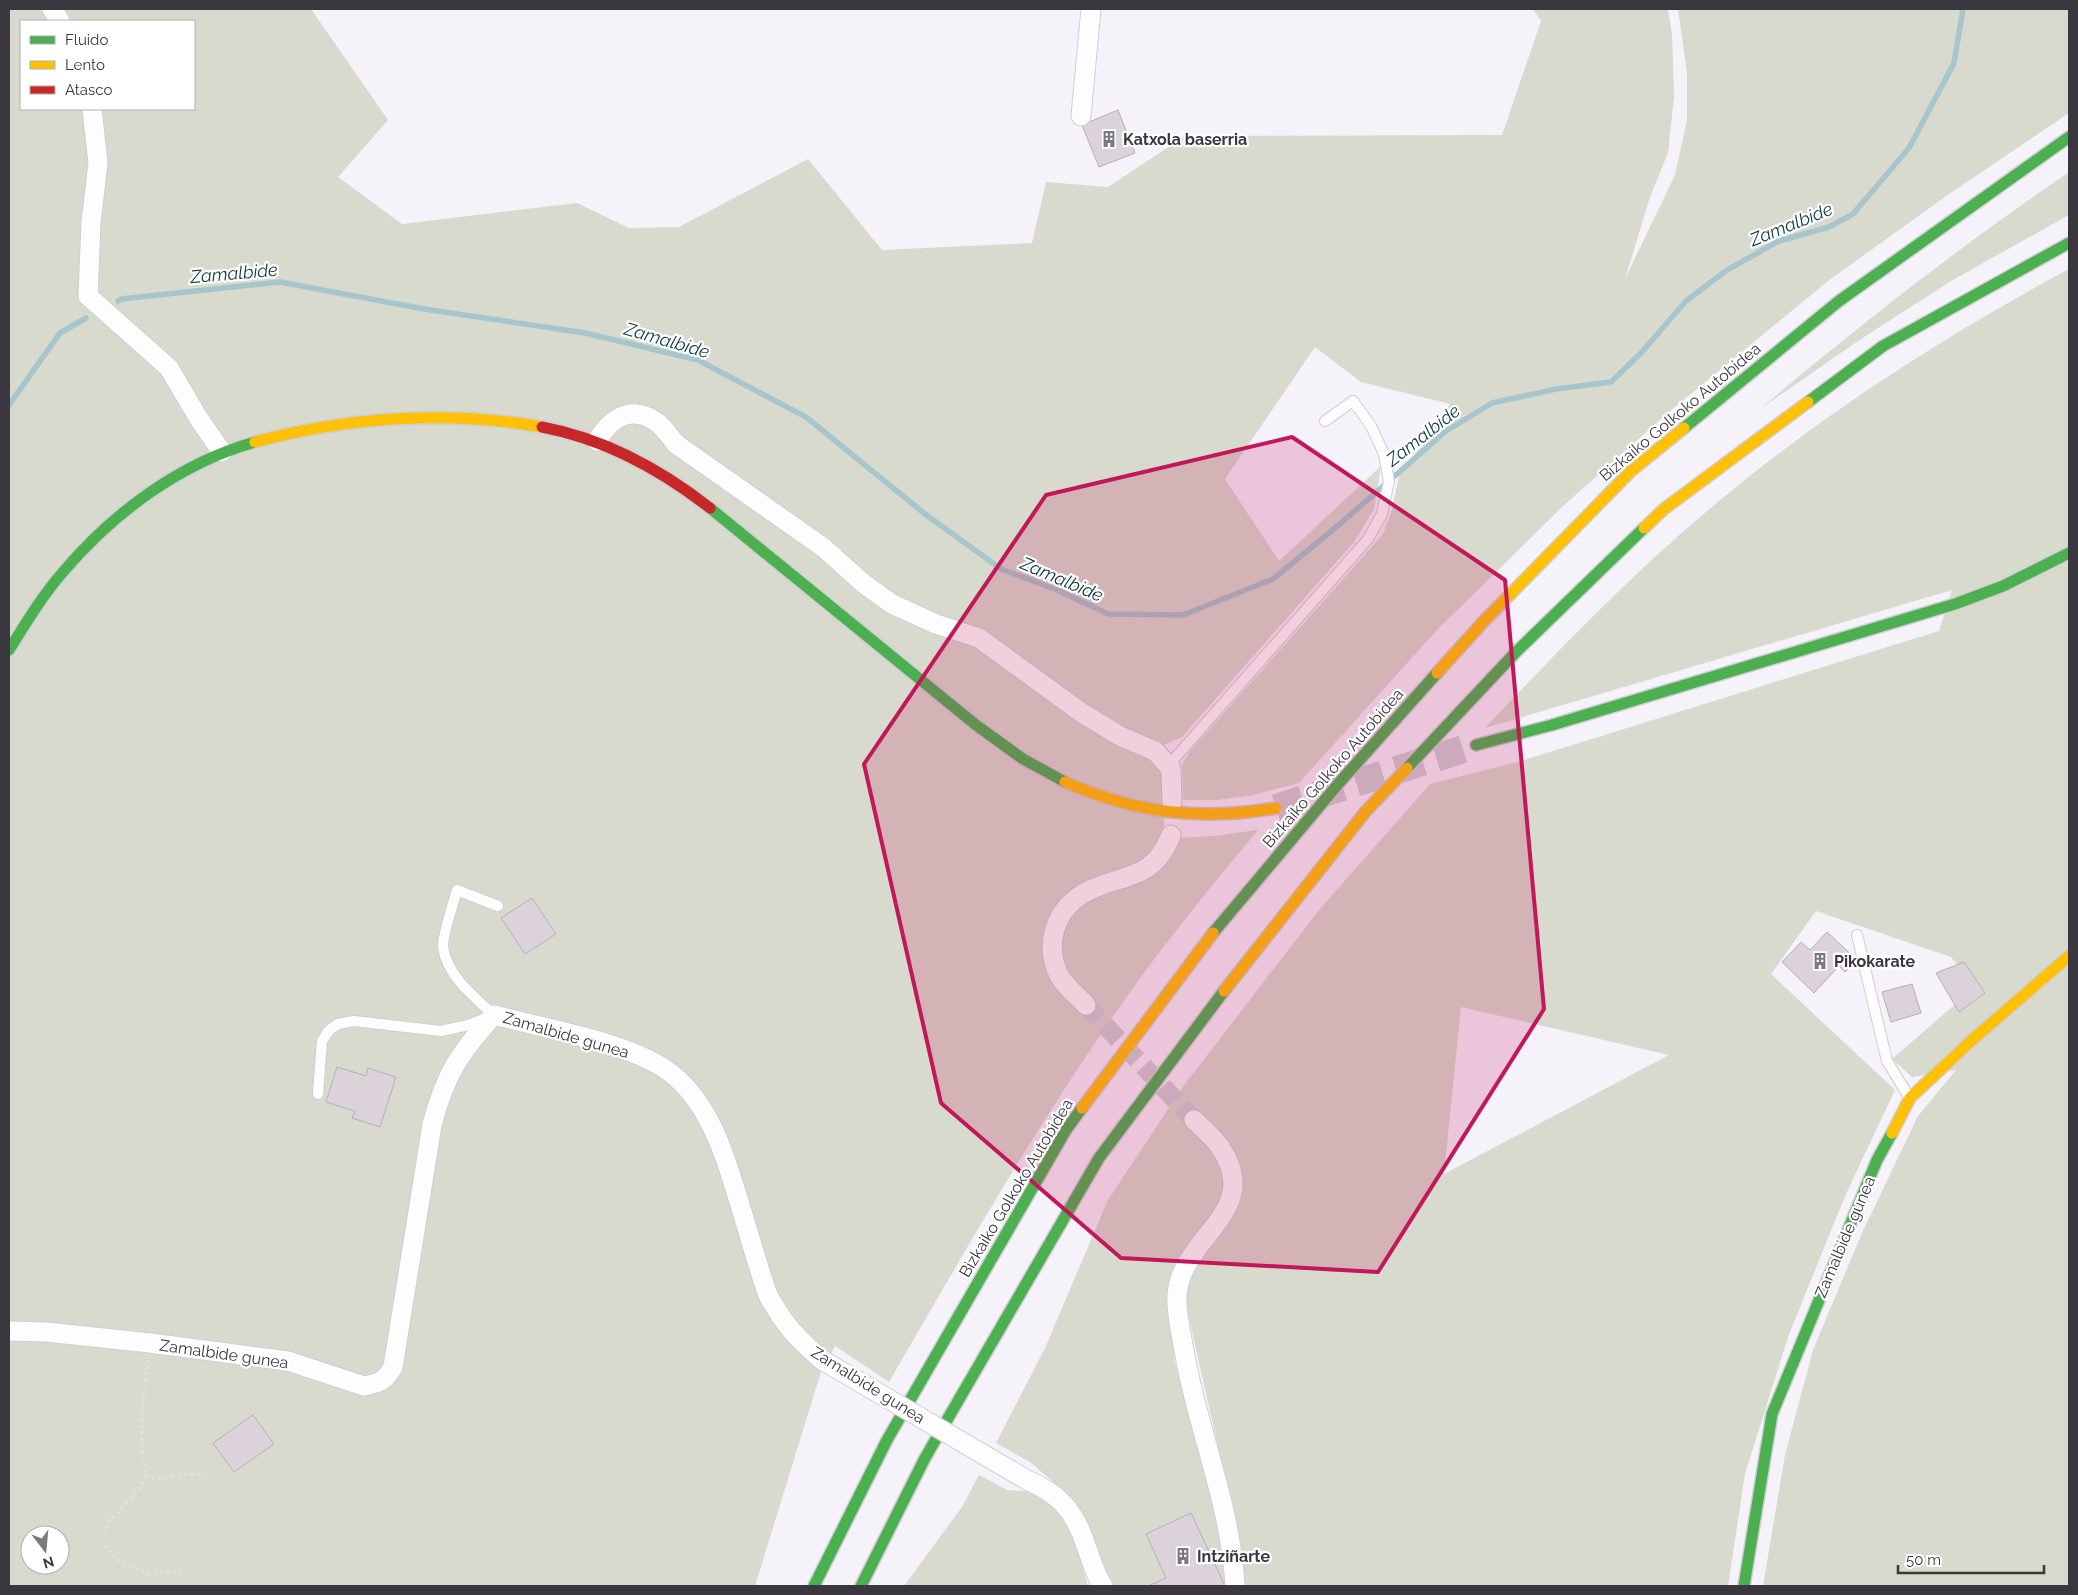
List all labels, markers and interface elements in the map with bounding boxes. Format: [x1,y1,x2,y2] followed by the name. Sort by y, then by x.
[20,20,195,110] legend
[65,31,108,49] text: Fluido
[65,56,105,74] text: Lento
[65,81,112,99] text: Atasco
[1099,129,1119,149] building icon: Katxola baserria
[1123,130,1247,149] place label: Katxola baserria
[1746,198,1836,250] water label: Zamalbide
[189,259,279,287] water label: Zamalbide
[621,318,712,362] water label: Zamalbide
[1595,339,1765,485] street label: Bizkaiko Golkoko Autobidea
[1381,400,1464,471] water label: Zamalbide
[1017,552,1107,606] water label: Zamalbide
[1259,685,1407,851] street label: Bizkaiko Golkoko Autobidea
[1810,951,1830,971] building icon: Pikokarate
[1834,952,1916,971] place label: Pikokarate
[501,1008,631,1062] street label: Zamalbide gunea
[955,1095,1077,1281] street label: Bizkaiko Golkoko Autobidea
[1811,1173,1879,1301] street label: Zamalbide gunea
[158,1336,290,1372] street label: Zamalbide gunea
[808,1342,928,1428] street label: Zamalbide gunea
[20,1525,70,1575] north arrow
[1898,1542,2044,1574] scale bar
[1173,1546,1193,1566] building icon: Intziñarte
[1197,1547,1270,1566] place label: Intziñarte
[1906,1551,1941,1569] text: 50 m
[41,1553,56,1572] text: N

